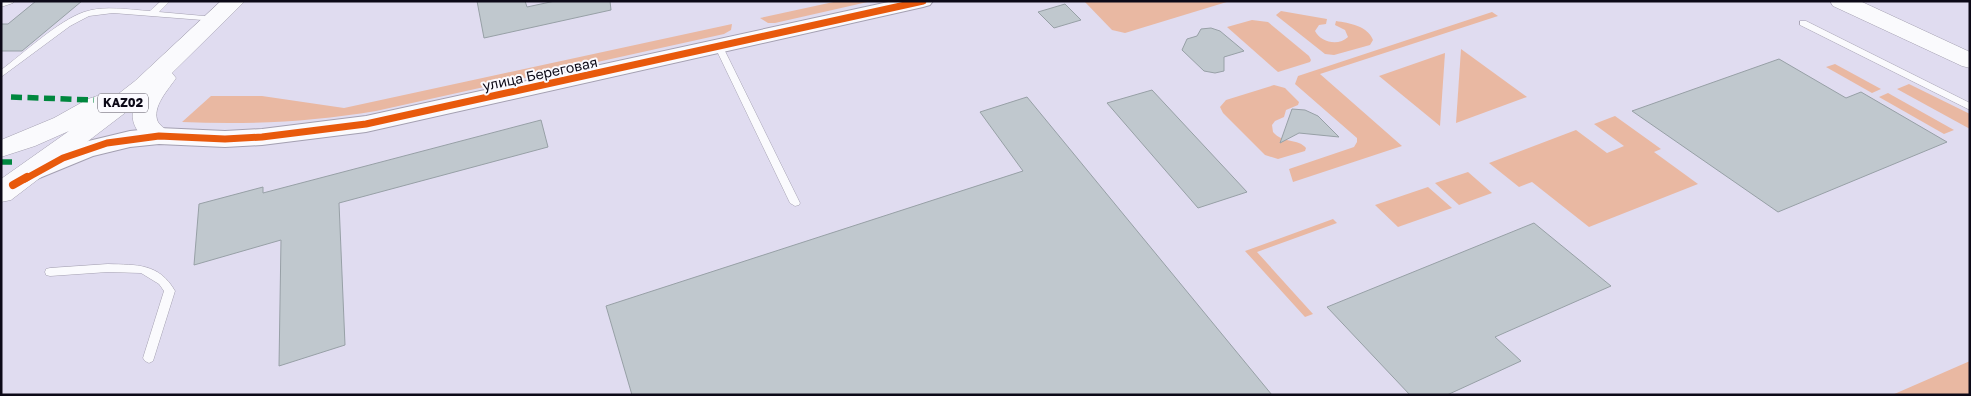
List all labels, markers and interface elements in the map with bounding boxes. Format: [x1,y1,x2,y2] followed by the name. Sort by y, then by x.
[481,53,599,94] street label: улица Береговая
[98,94,148,112] road number: KАZ02

